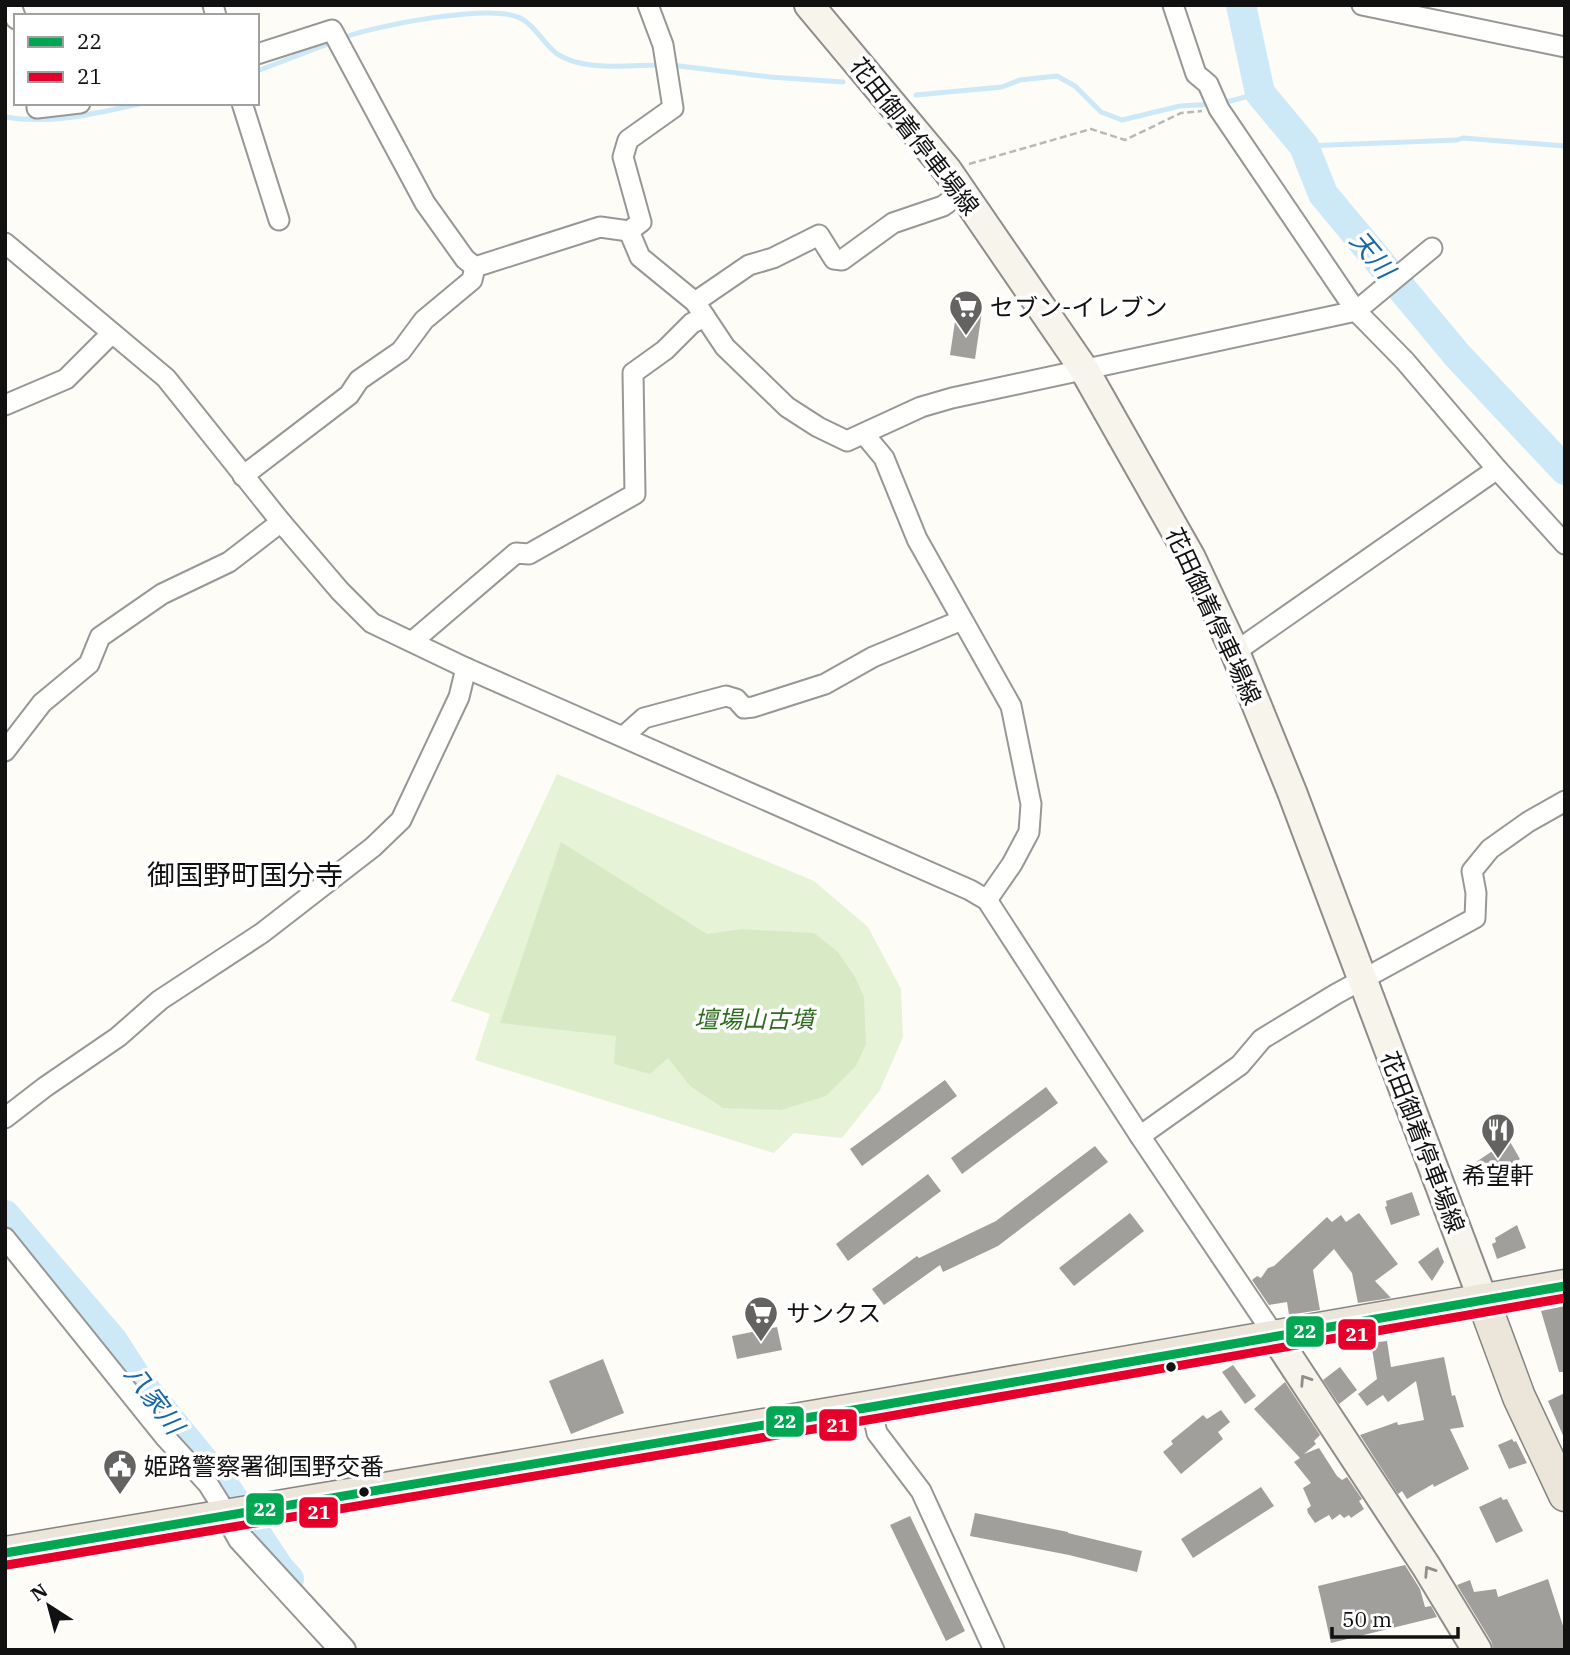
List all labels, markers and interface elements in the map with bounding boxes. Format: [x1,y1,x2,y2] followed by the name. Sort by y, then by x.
[14,14,259,105] legend
[77,27,102,55] text: 22
[843,51,987,221] street label: 花田御着停車場線
[77,62,102,90] text: 21
[1343,223,1405,287] water label: 天川
[947,288,985,337] supermarket icon: セブン-イレブン
[990,291,1167,323] place label: セブン-イレブン
[1159,522,1269,710] street label: 花田御着停車場線
[147,856,343,893] district label: 御国野町国分寺
[694,1003,817,1035] park label: 壇場山古墳
[1374,1047,1472,1237] street label: 花田御着停車場線
[1479,1111,1517,1160] restaurant icon: 希望軒
[1462,1159,1534,1191] place label: 希望軒
[742,1294,780,1343] supermarket icon: サンクス
[786,1297,881,1329] place label: サンクス
[1285,1315,1325,1348] line badge: 22
[1337,1318,1377,1351] line badge: 21
[1294,1319,1316,1343] text: 22
[1346,1322,1368,1346] text: 21
[118,1358,194,1443] water label: 八家川
[1164,1360,1178,1374] unlabelled marker
[1300,1375,1313,1388] one-way arrow
[765,1405,805,1438] line badge: 22
[818,1408,858,1442] line badge: 21
[774,1409,796,1433] text: 22
[827,1413,849,1437] text: 21
[101,1447,139,1496] public building icon: 姫路警察署御国野交番
[144,1450,384,1482] place label: 姫路警察署御国野交番
[357,1485,371,1499] unlabelled marker
[245,1492,285,1526] line badge: 22
[298,1496,339,1529] line badge: 21
[254,1497,276,1521] text: 22
[308,1500,330,1524] text: 21
[1424,1565,1437,1578] one-way arrow
[14,1571,84,1641] north arrow
[26,1578,52,1606] text: N
[1332,1596,1458,1640] scale bar
[1342,1605,1392,1633] text: 50 m

